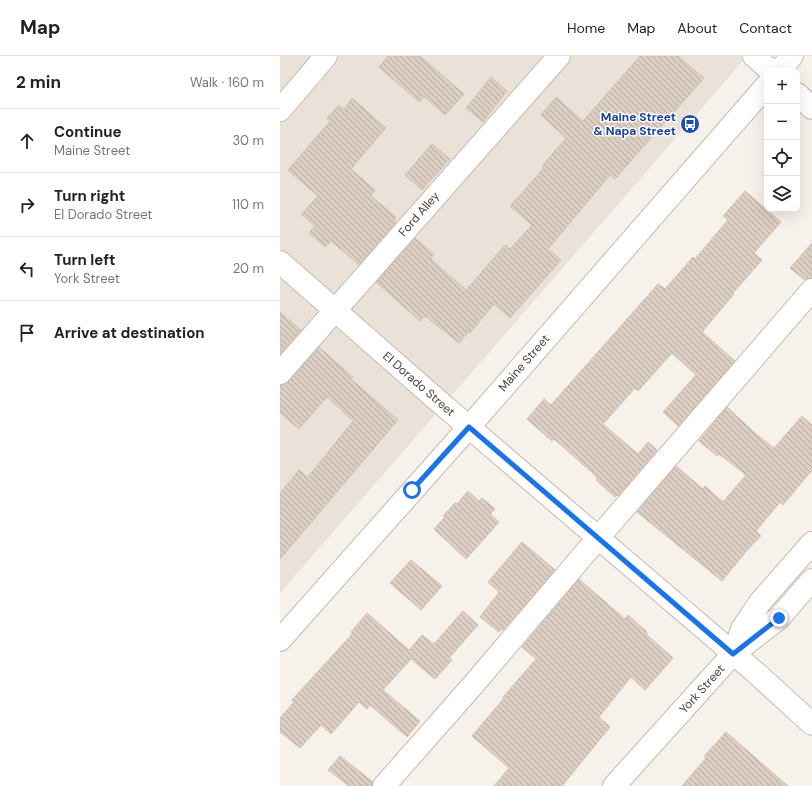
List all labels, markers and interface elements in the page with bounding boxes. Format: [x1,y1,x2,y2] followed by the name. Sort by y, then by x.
[20,15,60,40] text: Map
[567,19,605,37] text: Home
[627,19,655,37] text: Map
[677,19,717,37] text: About
[739,19,792,37] text: Contact
[764,68,800,212] map controls
[764,68,800,104] button: +
[16,71,61,93] text: 2 min
[190,74,264,91] text: Walk · 160 m
[764,104,800,140] button: −
[593,109,676,139] place label: Maine Street & Napa Street
[679,113,701,135] bus stop icon: Maine Street & Napa Street
[54,122,122,142] text: Continue
[16,130,38,152] icon: ahead
[232,132,264,149] text: 30 m
[764,140,800,176] button: locate
[54,142,130,159] text: Maine Street
[764,176,800,212] button: layers
[54,186,125,206] text: Turn right
[395,188,443,240] street label: Ford Alley
[16,194,38,216] icon: right
[232,196,264,213] text: 110 m
[54,206,152,223] text: El Dorado Street
[54,250,115,270] text: Turn left
[16,258,38,280] icon: left
[233,260,264,277] text: 20 m
[54,270,120,287] text: York Street
[16,322,38,344] icon: arrive
[54,323,205,343] text: Arrive at destination
[495,331,553,395] street label: Maine Street
[379,348,459,420] street label: El Dorado Street
[403,481,421,499] route start
[770,609,788,627] route end
[676,661,728,717] street label: York Street

